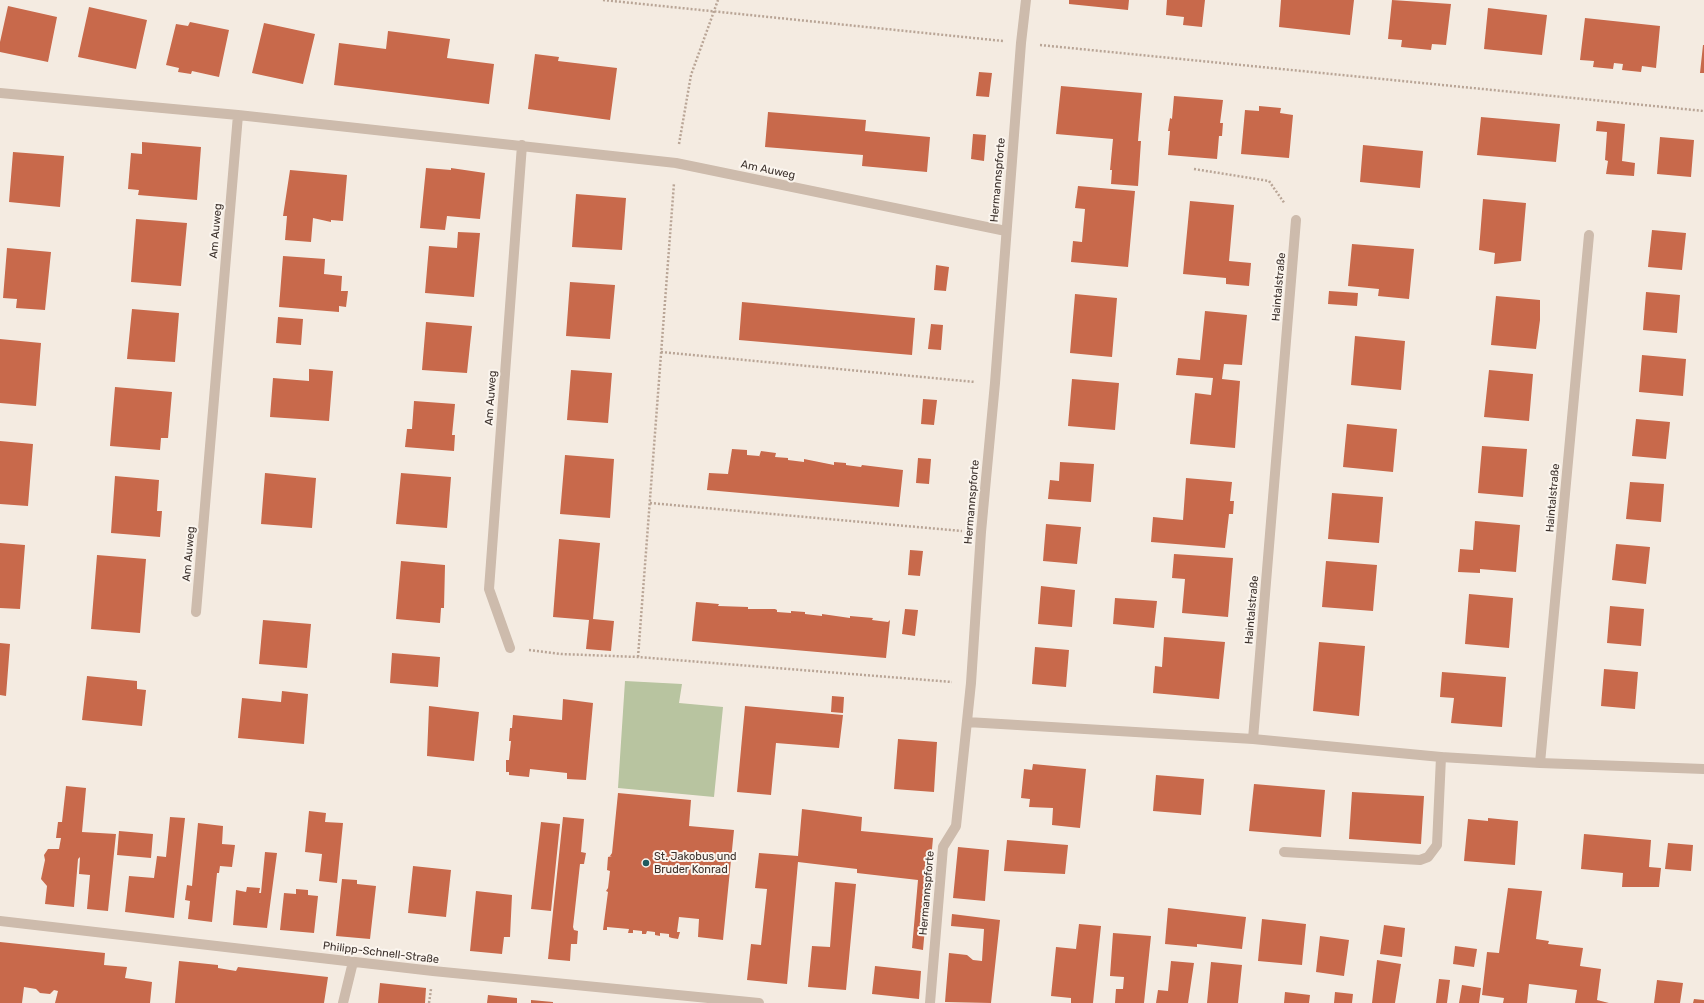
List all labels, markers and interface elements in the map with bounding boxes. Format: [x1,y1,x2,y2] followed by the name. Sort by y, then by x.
[988,137,1008,223] street label: Hermannspforte
[740,158,796,182] street label: Am Auweg
[207,203,225,259] street label: Am Auweg
[1269,252,1289,322] street label: Haintalstraße
[482,370,500,426] street label: Am Auweg
[962,459,982,545] street label: Hermannspforte
[1543,463,1563,533] street label: Haintalstraße
[180,526,198,582] street label: Am Auweg
[1242,575,1262,645] street label: Haintalstraße
[654,850,737,876] place label: St. Jakobus und Bruder Konrad
[917,850,937,936] street label: Hermannspforte
[641,858,651,868] marker: St. Jakobus und Bruder Konrad
[322,939,440,967] street label: Philipp-Schnell-Straße

